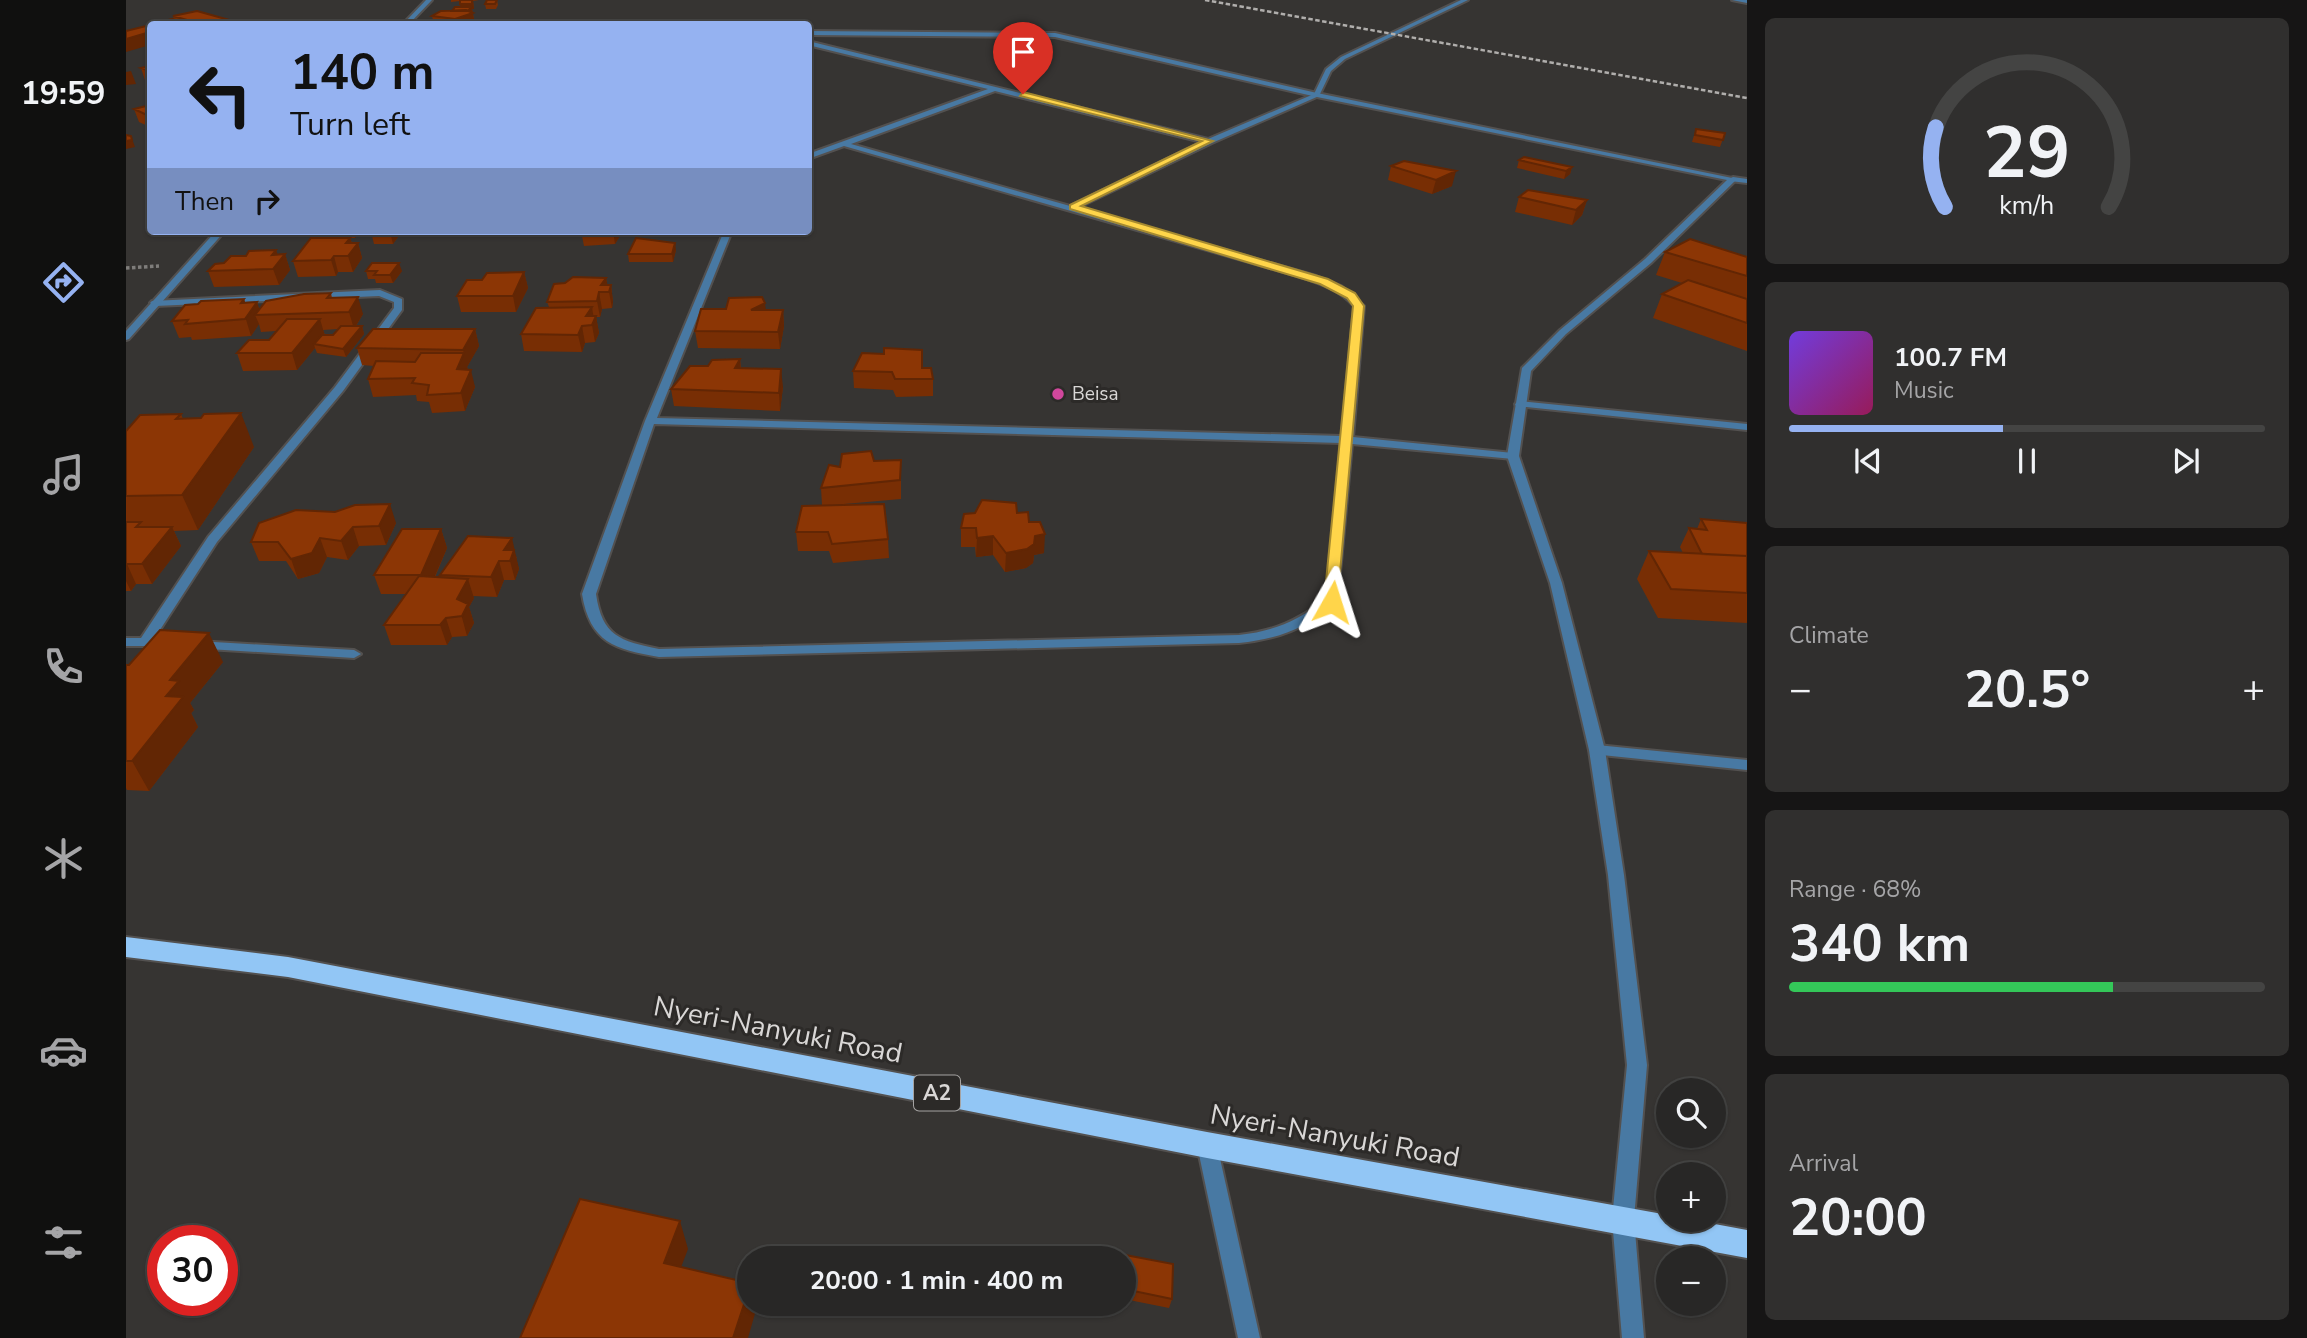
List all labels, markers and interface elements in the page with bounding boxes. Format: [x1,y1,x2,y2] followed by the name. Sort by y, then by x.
[993,22,1053,94] pin
[1004,33,1042,71] icon: arrive
[290,39,434,106] text: 140 m
[175,49,266,140] icon: left
[21,72,105,115] text: 19:59
[290,103,410,146] text: Turn left
[1983,103,2071,203] text: 29
[248,182,286,220] icon: right
[175,184,234,219] text: Then
[1999,189,2055,223] text: km/h
[39,258,88,307] icon: directions
[1894,340,2007,375] text: 100.7 FM
[1894,375,1954,406] text: Music
[1072,381,1119,407] place label: Beisa
[1050,386,1066,402] marker: Beisa
[1849,442,1887,480] icon: previous
[2008,442,2046,480] icon: pause
[2167,442,2205,480] icon: next
[39,450,88,499] icon: music
[1295,565,1369,639] position arrow
[1789,620,1869,651] text: Climate
[39,642,88,691] icon: phone
[1964,654,2090,725] text: 20.5°
[1789,664,1812,715] text: −
[2242,664,2265,715] text: +
[39,834,88,883] icon: climate
[1789,874,1921,905] text: Range · 68%
[1789,908,1970,979] text: 340 km
[650,987,906,1073] street label: Nyeri-Nanyuki Road
[39,1026,88,1075] icon: car
[914,1076,960,1110] road number: A2
[1656,1078,1726,1316] map controls
[1656,1078,1726,1148] button: search
[1207,1095,1463,1177] street label: Nyeri-Nanyuki Road
[1789,1148,1858,1179] text: Arrival
[1656,1162,1726,1232] button: +
[1789,1182,1927,1253] text: 20:00
[39,1218,88,1267] icon: filters
[147,1225,238,1316] speed limit sign: 30
[1656,1246,1726,1316] button: −
[810,1263,1063,1298] text: 20:00 · 1 min · 400 m

